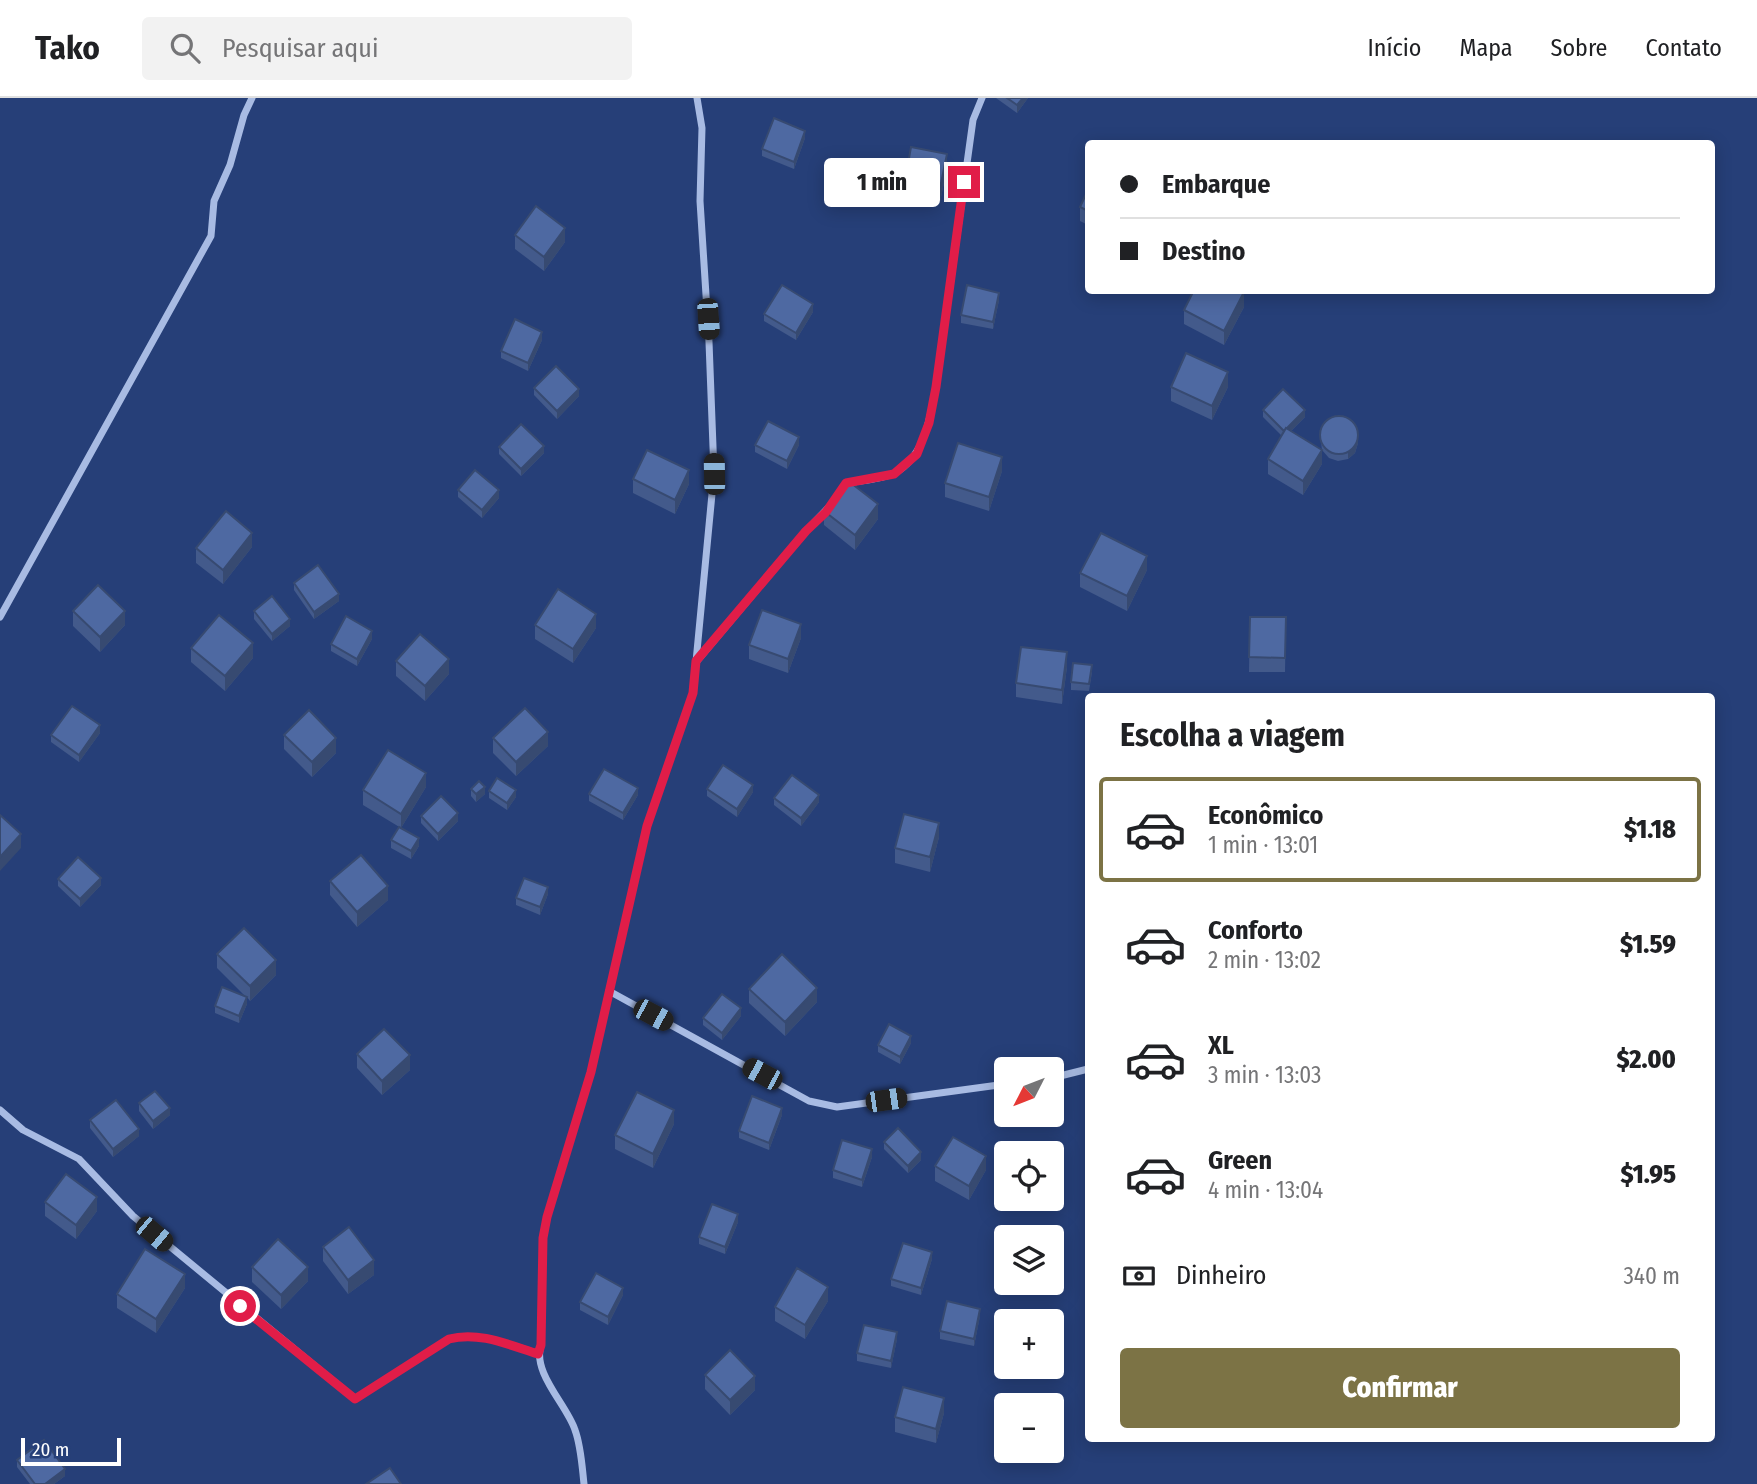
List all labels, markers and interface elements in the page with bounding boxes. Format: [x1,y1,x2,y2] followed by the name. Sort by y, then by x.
[142,17,632,80] search box
[35,28,100,68] text: Tako
[166,29,204,67] icon: search
[222,33,378,64] text: Pesquisar aqui
[1368,34,1421,62] text: Início
[1459,34,1513,62] text: Mapa
[1551,34,1607,62] text: Sobre
[1645,34,1722,62] text: Contato
[824,158,940,206] callout: 1 min
[948,166,980,198] route end
[857,168,907,196] text: 1 min
[1162,169,1270,200] text: Embarque
[1162,236,1245,267] text: Destino
[697,297,720,341] car
[704,453,725,495] car
[1120,716,1345,754] text: Escolha a viagem
[1124,798,1187,861] icon: car
[1208,800,1323,831] text: Econômico
[1624,814,1676,845] text: $1.18
[1208,831,1318,859] text: 1 min · 13:01
[1124,913,1187,976] icon: car
[1208,915,1303,946] text: Conforto
[1620,929,1676,960] text: $1.59
[1208,946,1321,974] text: 2 min · 13:02
[630,996,677,1034] car
[1124,1028,1187,1091] icon: car
[1208,1030,1234,1061] text: XL
[1616,1044,1676,1075] text: $2.00
[739,1055,786,1093] car
[994,1057,1064,1127] north arrow
[994,1057,1064,1463] map controls
[1208,1061,1321,1089] text: 3 min · 13:03
[864,1087,909,1113] car
[994,1141,1064,1211] button: locate
[1124,1143,1187,1206] icon: car
[1208,1145,1272,1176] text: Green
[1620,1159,1676,1190] text: $1.95
[1208,1176,1323,1204] text: 4 min · 13:04
[132,1212,177,1256] car
[994,1225,1064,1295] button: layers
[1120,1257,1158,1295] icon: cash
[1176,1260,1266,1291] text: Dinheiro
[1624,1262,1680,1290] text: 340 m
[224,1290,256,1322] route start
[994,1309,1064,1379] button: +
[1120,1348,1680,1428] button: Confirmar
[994,1393,1064,1463] button: −
[21,1435,121,1467] scale bar
[32,1438,69,1461] text: 20 m

